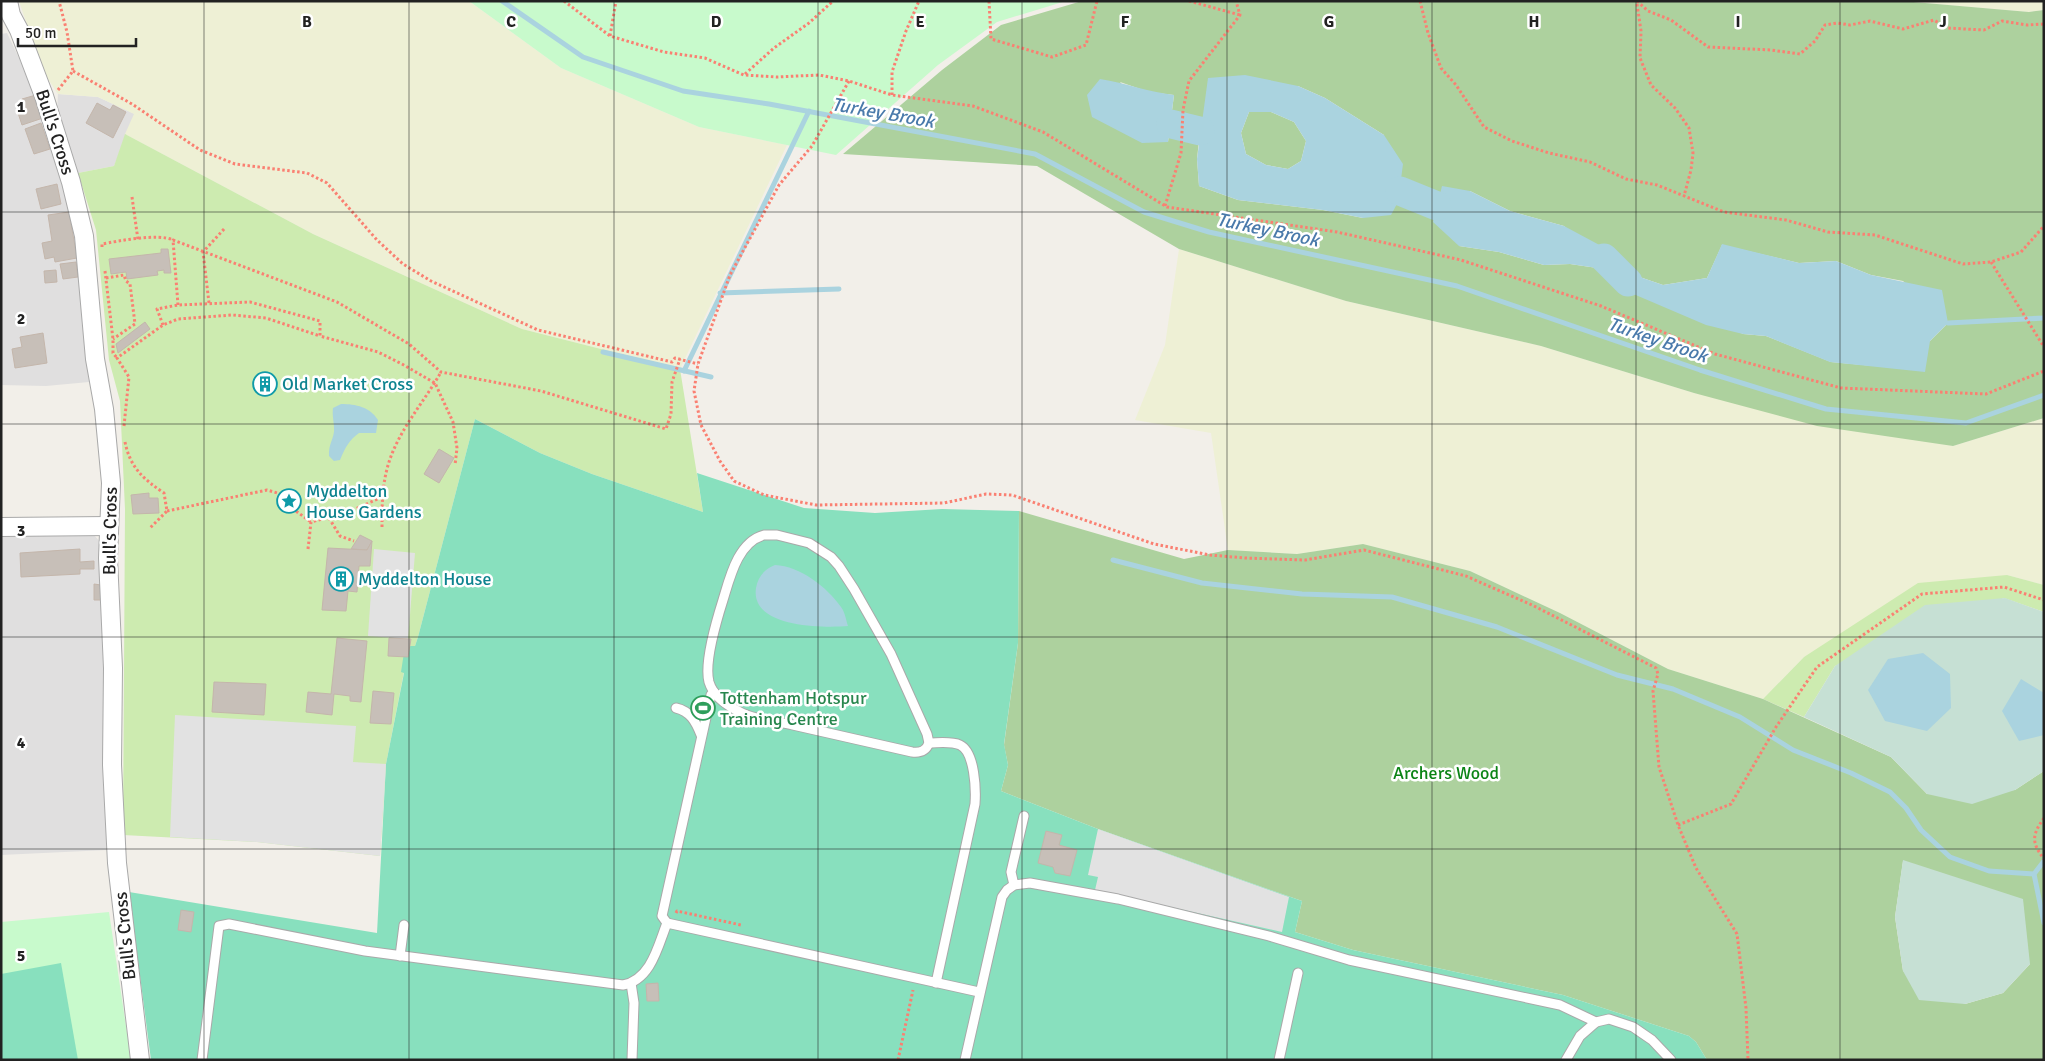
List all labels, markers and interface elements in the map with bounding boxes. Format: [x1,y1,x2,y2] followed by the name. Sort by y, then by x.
[302,12,312,32] text: B
[506,12,516,32] text: C
[711,12,722,32] text: D
[915,12,925,32] text: E
[1121,12,1130,32] text: F
[1324,12,1334,32] text: G
[1529,12,1539,32] text: H
[1735,12,1741,32] text: I
[1939,12,1947,32] text: J
[18,15,135,47] scale bar
[25,24,56,42] text: 50 m
[31,87,79,178] street label: Bull's Cross
[830,92,937,134] water label: Turkey Brook
[17,97,26,117] text: 1
[1215,207,1322,253] water label: Turkey Brook
[17,309,25,329] text: 2
[1605,312,1712,369] water label: Turkey Brook
[252,371,278,397] building icon: Old Market Cross
[282,373,413,395] place label: Old Market Cross
[306,480,422,523] place label: Myddelton House Gardens
[98,486,122,575] street label: Bull's Cross
[276,488,302,514] place icon: Myddelton House Gardens
[17,521,25,541] text: 3
[328,566,354,592] building icon: Myddelton House
[358,568,491,590] place label: Myddelton House
[720,687,867,730] place label: Tottenham Hotspur Training Centre
[690,695,716,721] sports icon: Tottenham Hotspur Training Centre
[17,733,26,753] text: 4
[1393,762,1499,784] park label: Archers Wood
[109,891,141,981] street label: Bull's Cross
[17,946,25,966] text: 5

